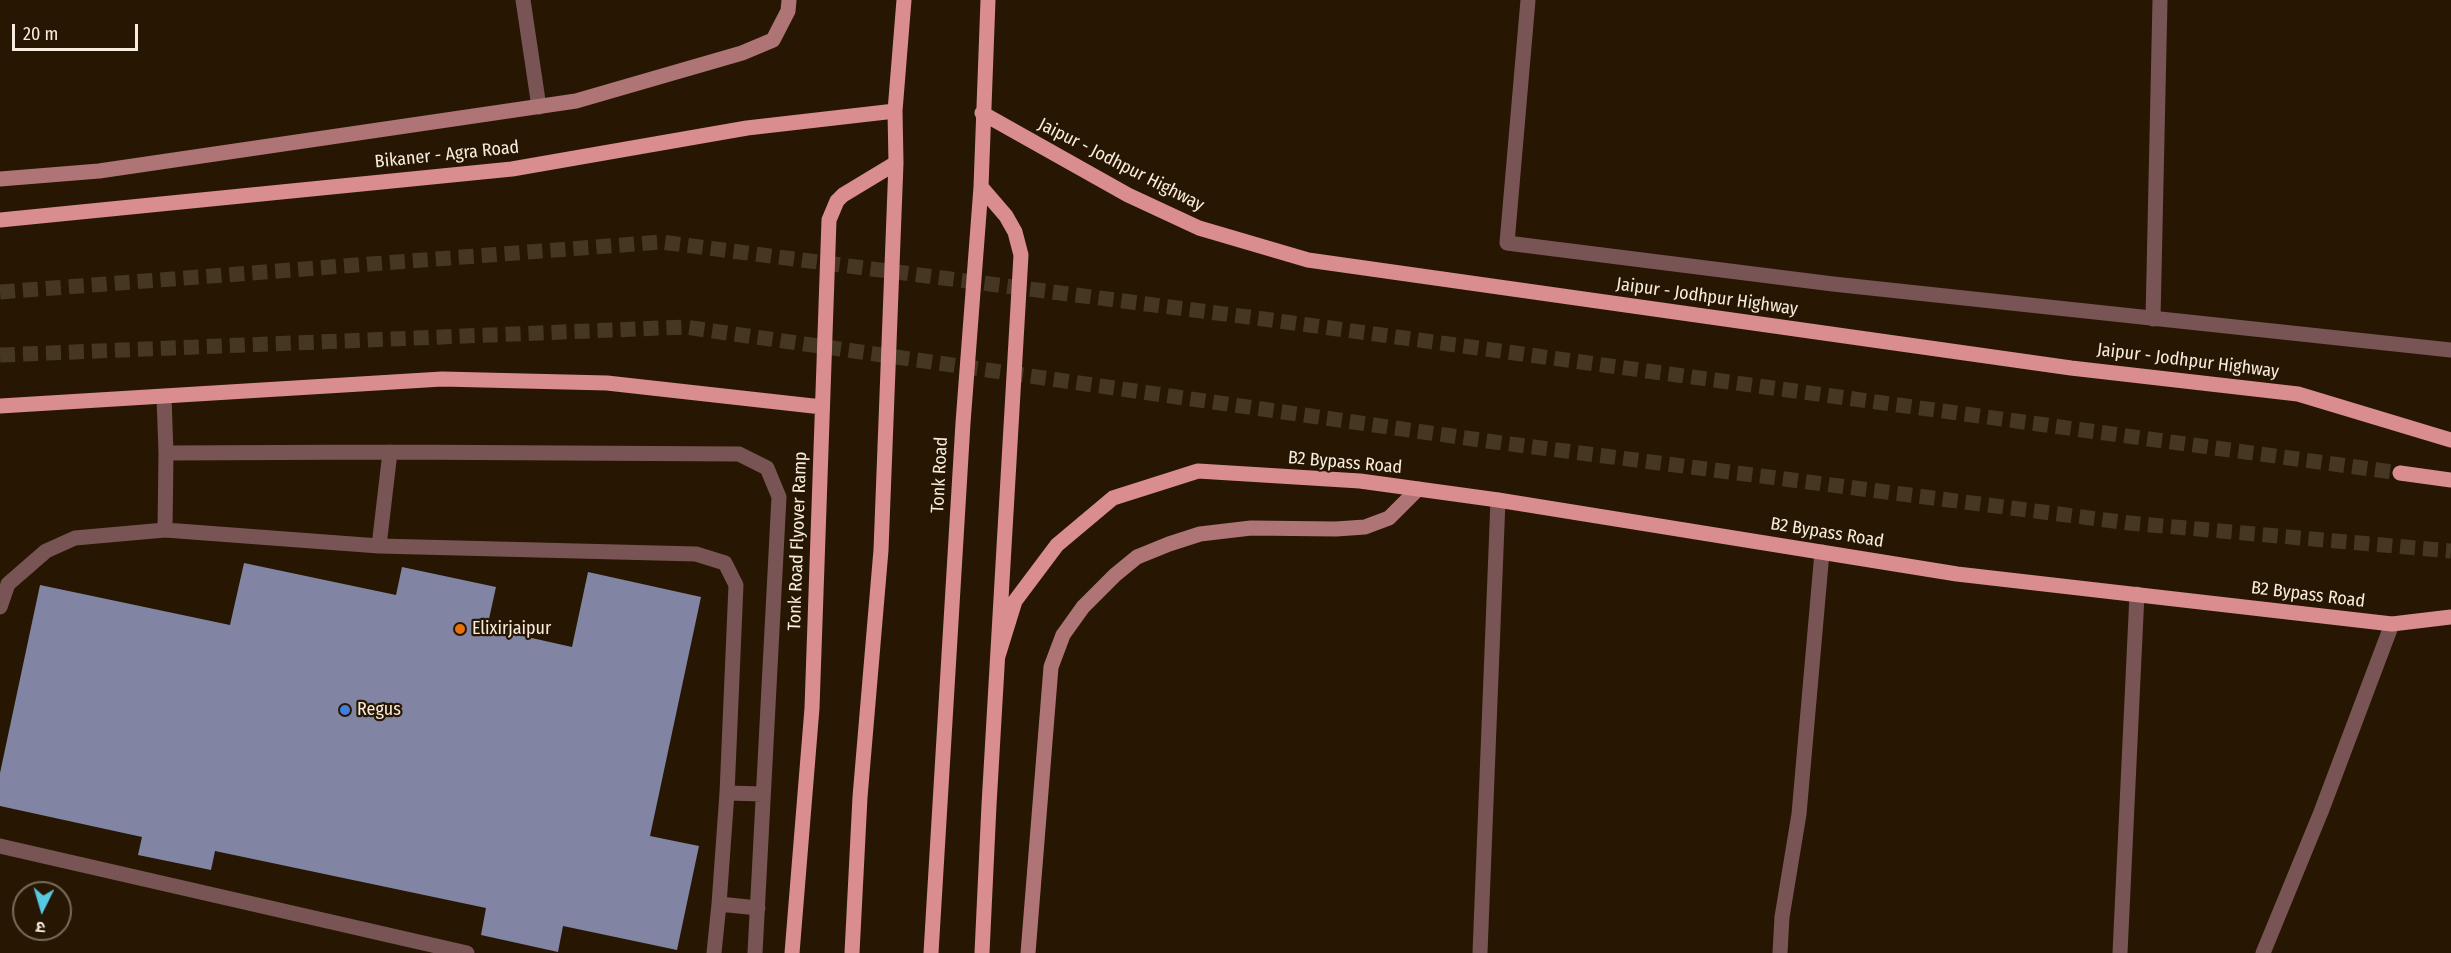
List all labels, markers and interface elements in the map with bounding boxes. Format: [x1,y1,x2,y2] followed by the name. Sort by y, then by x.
[15,12,141,50] scale bar
[23,23,58,45] text: 20 m
[1034,114,1208,216] street label: Jaipur - Jodhpur Highway
[374,137,520,173] street label: Bikaner - Agra Road
[1615,274,1799,320] street label: Jaipur - Jodhpur Highway
[2096,339,2280,383] street label: Jaipur - Jodhpur Highway
[927,436,953,514] street label: Tonk Road
[1287,447,1403,479] street label: B2 Bypass Road
[784,451,812,631] street label: Tonk Road Flyover Ramp
[1769,513,1885,553] street label: B2 Bypass Road
[2250,577,2366,613] street label: B2 Bypass Road
[472,618,551,640] place label: Elixirjaipur
[453,622,467,636] marker: Elixirjaipur
[357,699,401,721] place label: Regus
[338,703,352,717] marker: Regus
[12,881,72,941] north arrow
[35,918,46,937] text: उ

